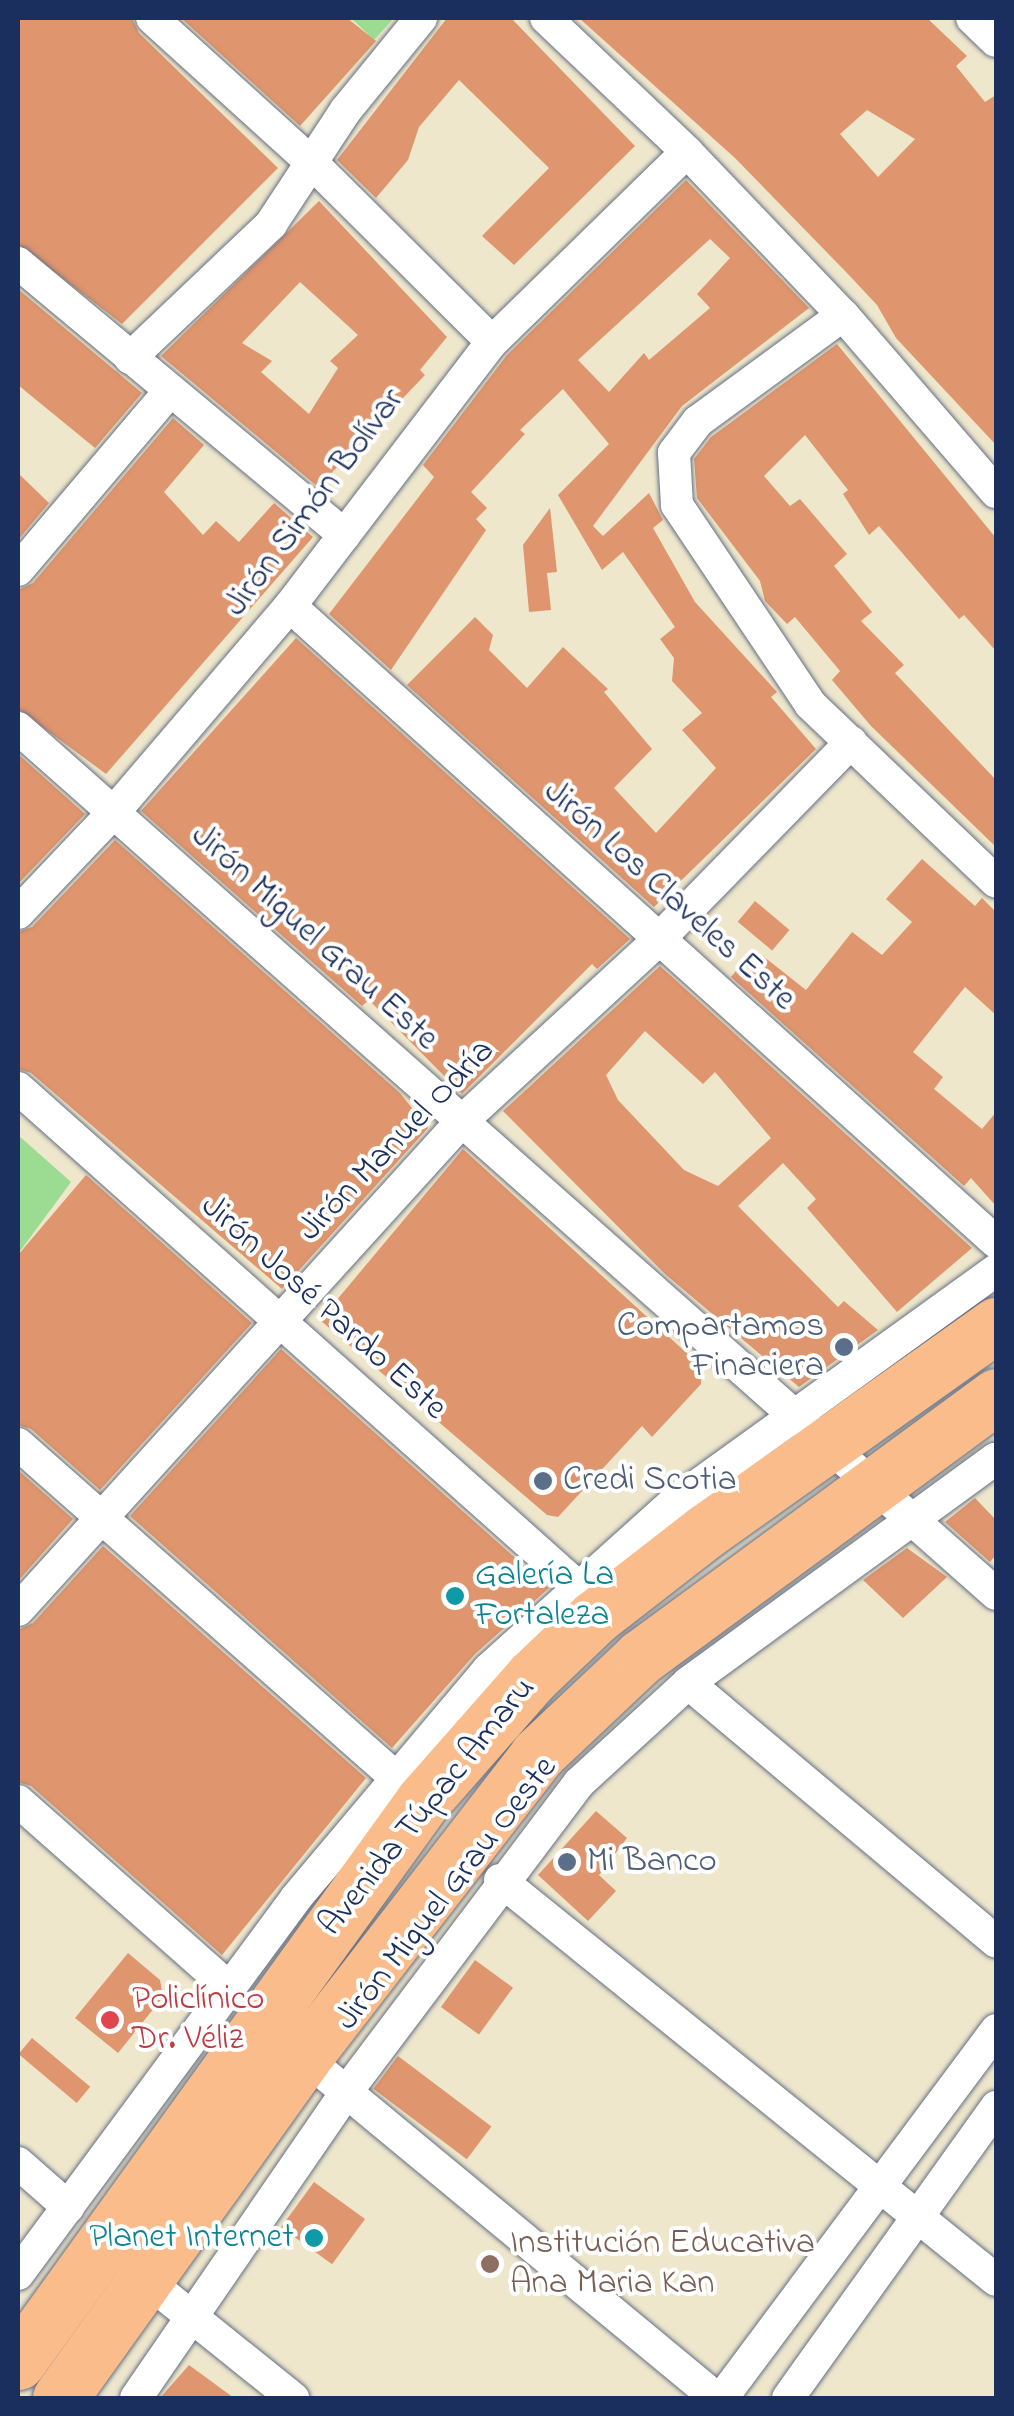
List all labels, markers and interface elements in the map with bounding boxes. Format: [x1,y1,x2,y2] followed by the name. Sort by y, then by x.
[216,381,414,625] street label: Jirón Simón Bolívar
[534,772,804,1020] street label: Jirón Los Claveles Este
[181,816,447,1060] street label: Jirón Miguel Grau Este
[290,1031,504,1251] street label: Jirón Manuel Odría
[191,1186,455,1430] street label: Jirón José Pardo Este
[617,1306,824,1388] place label: Compartamos Finaciera
[833,1336,855,1358] marker: Compartamos Finaciera
[563,1460,737,1502] place label: Credi Scotia
[532,1470,554,1492] marker: Credi Scotia
[475,1555,614,1637] place label: Galería La Fortaleza
[444,1585,466,1607] marker: Galería La Fortaleza
[311,1669,545,1945] street label: Avenida Túpac Amaru
[327,1749,567,2039] street label: Jirón Miguel Grau Oeste
[587,1841,717,1883] place label: Mi Banco
[556,1851,578,1873] marker: Mi Banco
[132,1979,265,2061] place label: Policlínico Dr. Véliz
[97,2007,123,2033] marker: Policlínico Dr. Véliz
[89,2217,294,2259] place label: Planet Internet
[510,2223,815,2305] place label: Institución Educativa Ana Maria Kan
[303,2227,325,2249] marker: Planet Internet
[479,2253,501,2275] marker: Institución Educativa Ana Maria Kan

